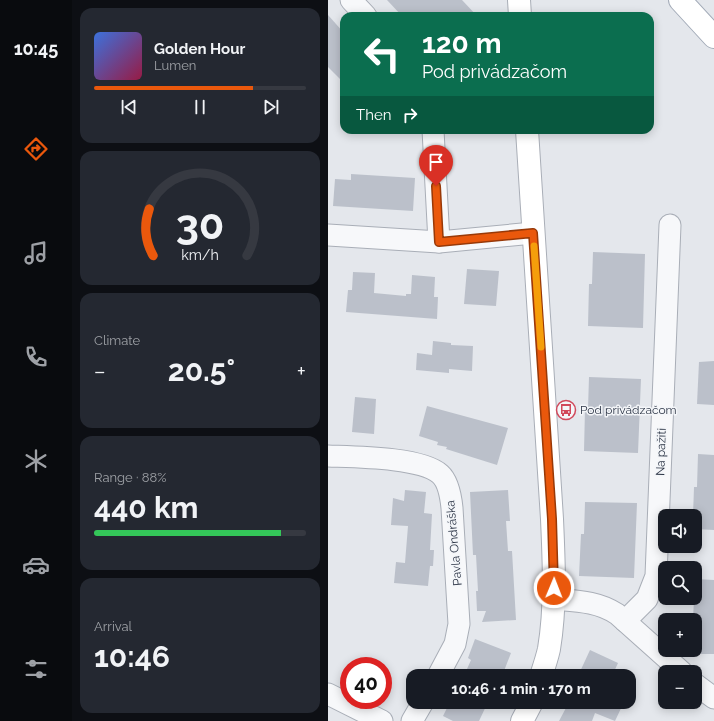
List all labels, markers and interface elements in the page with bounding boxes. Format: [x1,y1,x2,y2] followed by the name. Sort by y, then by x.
[422,27,502,60] text: 120 m
[356,28,408,80] icon: left
[14,38,58,59] text: 10:45
[154,40,245,58] text: Golden Hour
[154,58,196,73] text: Lumen
[422,61,567,82] text: Pod privádzačom
[118,96,140,118] icon: previous
[189,96,211,118] icon: pause
[260,96,282,118] icon: next
[399,104,421,126] icon: right
[356,106,391,124] text: Then
[22,135,50,163] icon: directions
[419,145,453,186] pin
[425,151,447,173] icon: arrive
[176,200,224,249] text: 30
[22,239,50,267] icon: music
[181,246,219,262] text: km/h
[94,333,140,348] text: Climate
[22,343,50,371] icon: phone
[168,353,235,388] text: 20.5°
[94,358,106,384] text: −
[297,358,306,384] text: +
[555,399,577,421] bus stop icon: Pod privádzačom
[580,403,677,417] place label: Pod privádzačom
[653,428,669,476] street label: Na pažiti
[22,447,50,475] icon: climate
[94,470,167,485] text: Range · 88%
[94,490,199,525] text: 440 km
[443,500,465,586] street label: Pavla Ondráška
[658,509,702,709] map controls
[658,509,702,553] button: sound
[22,551,50,579] icon: car
[658,561,702,605] button: search
[533,567,575,609] position arrow
[658,613,702,657] button: +
[94,619,132,634] text: Arrival
[94,639,170,674] text: 10:46
[22,655,50,683] icon: filters
[340,657,392,709] speed limit sign: 40
[658,665,702,709] button: −
[451,680,591,698] text: 10:46 · 1 min · 170 m

